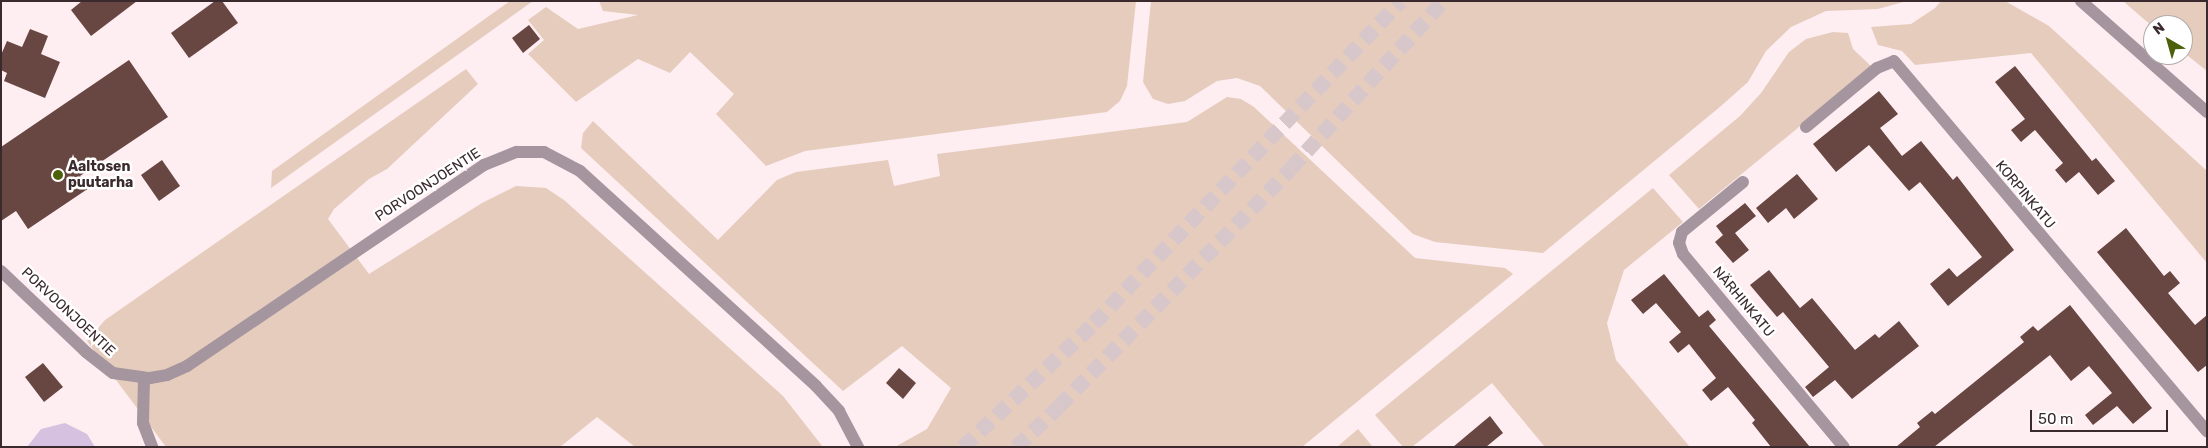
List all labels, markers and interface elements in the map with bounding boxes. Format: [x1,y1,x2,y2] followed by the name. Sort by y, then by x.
[2143,15,2193,65] north arrow
[2150,19,2168,38] text: N
[372,145,484,225] street label: PORVOONJOENTIE
[1992,158,2058,232] street label: KORPINKATU
[68,159,133,192] place label: Aaltosen puutarha
[52,169,64,181] marker: Aaltosen puutarha
[1709,263,1777,341] street label: NÄRHINKATU
[18,264,118,360] street label: PORVOONJOENTIE
[2033,400,2170,432] scale bar
[2038,410,2073,428] text: 50 m

